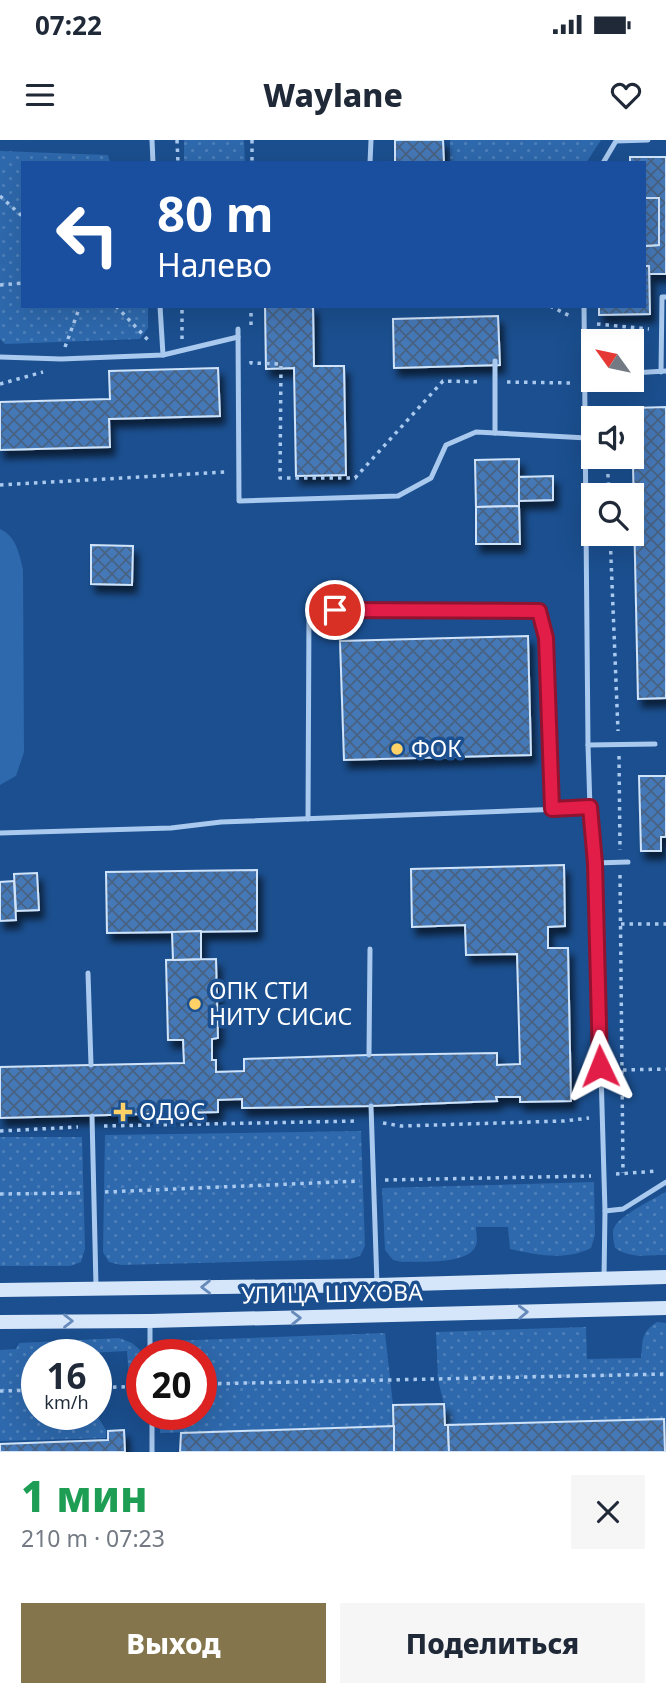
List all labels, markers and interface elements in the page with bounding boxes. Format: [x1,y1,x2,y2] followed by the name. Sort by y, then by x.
[35,7,102,43] text: 07:22
[263,73,403,116] text: Waylane
[21,76,59,114] icon: menu
[607,76,645,114] icon: heart
[157,180,274,246] text: 80 m
[42,189,133,280] icon: left
[157,243,272,286] text: Налево
[581,329,644,392] north arrow
[581,329,644,546] map controls
[581,406,644,469] button: sound
[581,483,644,546] button: search
[305,580,365,640] pin
[316,591,354,629] icon: arrive
[411,732,462,764] place label: ФОК
[389,741,405,757] marker: ФОК
[209,974,352,1032] place label: ОПК СТИ НИТУ СИСиС
[187,996,203,1012] marker: ОПК СТИ НИТУ СИСиС
[563,1029,637,1103] position arrow
[139,1095,205,1127] place label: ОДОС
[113,1102,133,1122] marker: ОДОС
[241,1275,423,1311] street label: УЛИЦА ШУХОВА
[200,1280,211,1295] one-way arrow
[518,1304,529,1319] one-way arrow
[290,1310,301,1325] one-way arrow
[63,1314,74,1329] one-way arrow
[126,1339,217,1430] speed limit sign: 20
[46,1352,87,1399] text: 16
[44,1390,89,1414] text: km/h
[21,1467,148,1524] text: 1 мин
[571,1475,645,1549] button: close
[21,1522,165,1554] text: 210 m · 07:23
[21,1603,326,1683] button: Выход
[340,1603,645,1683] button: Поделиться

